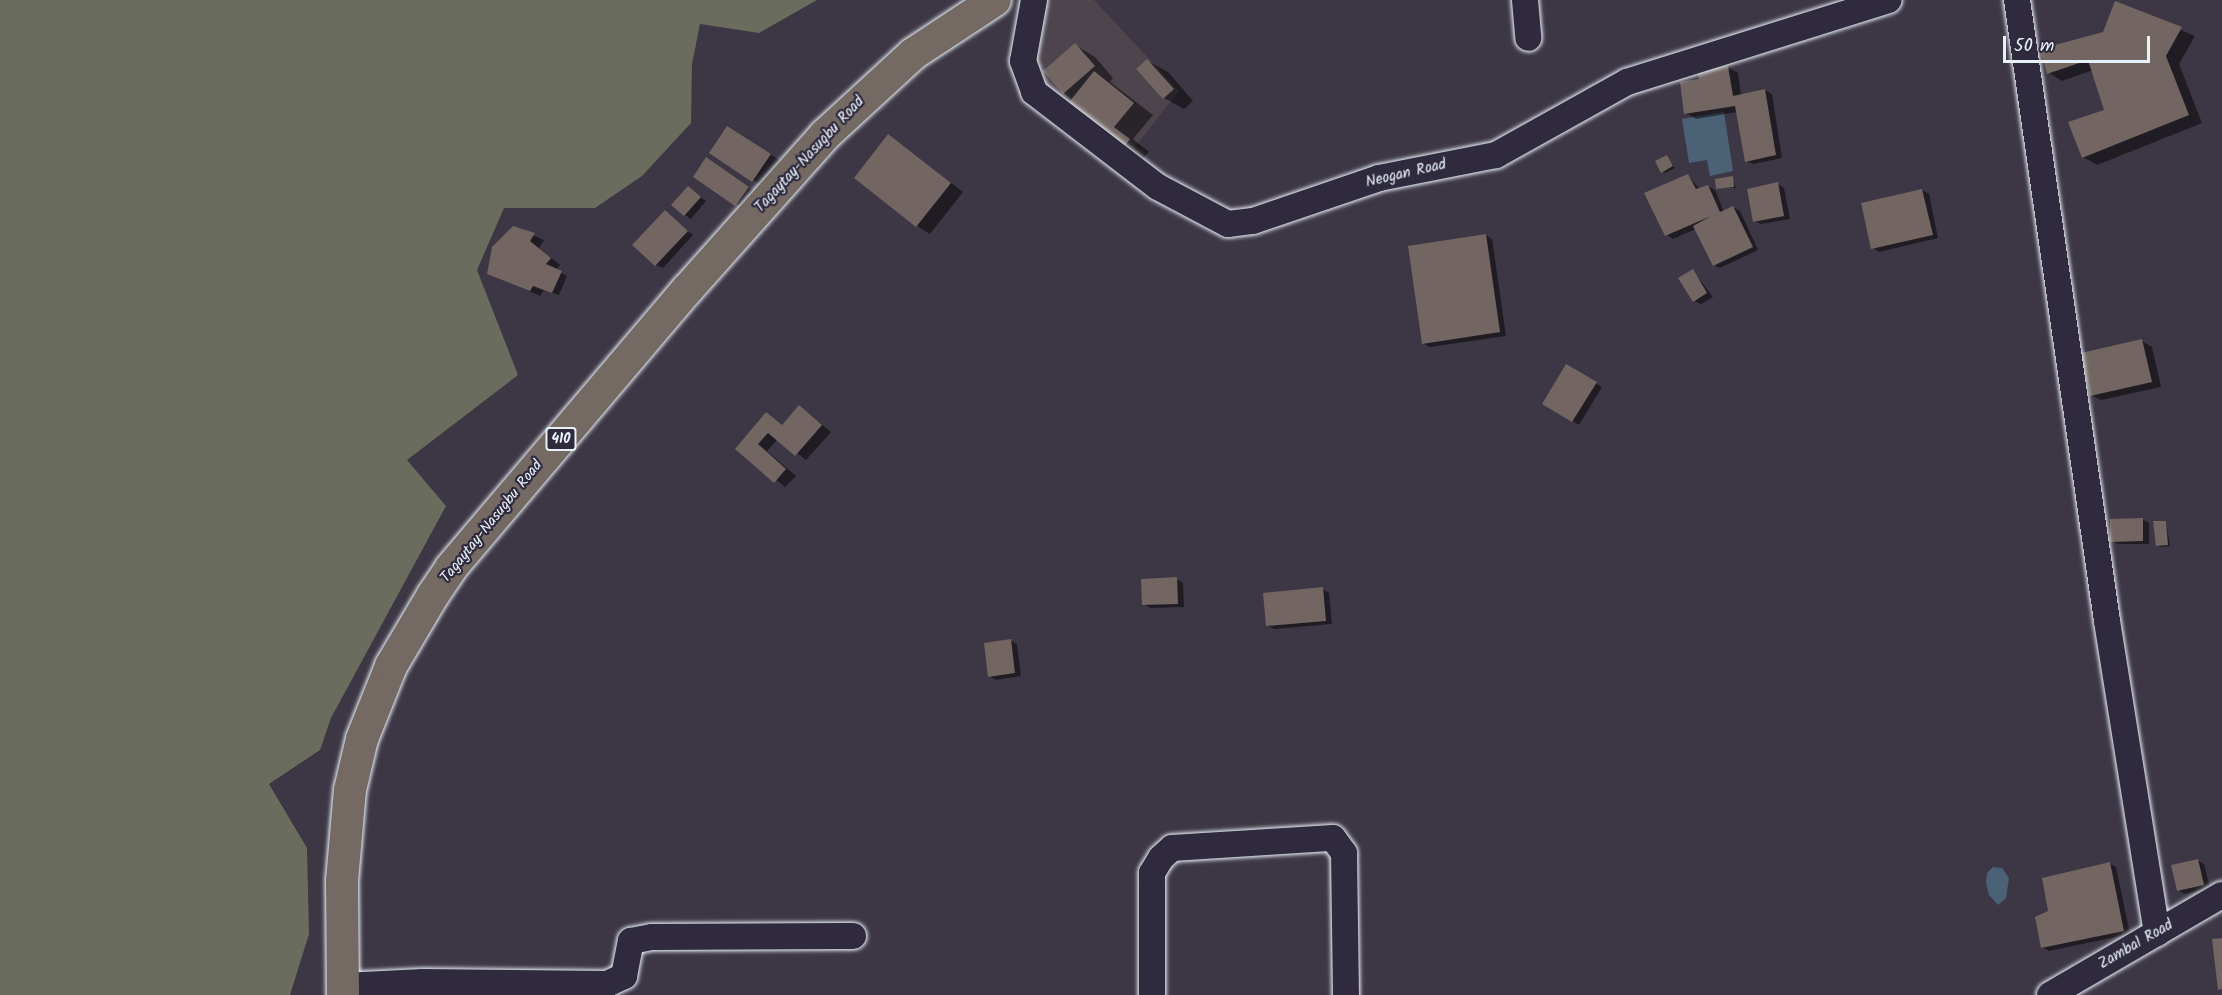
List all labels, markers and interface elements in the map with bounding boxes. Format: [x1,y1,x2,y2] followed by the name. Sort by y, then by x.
[2006,24,2153,62] scale bar
[2014,32,2054,61] text: 50 m
[752,93,868,217] street label: Tagaytay-Nasugbu Road
[1364,156,1448,192] street label: Neogan Road
[544,428,578,450] road number: 410
[437,457,547,587] street label: Tagaytay-Nasugbu Road
[2096,916,2176,974] street label: Zambal Road

